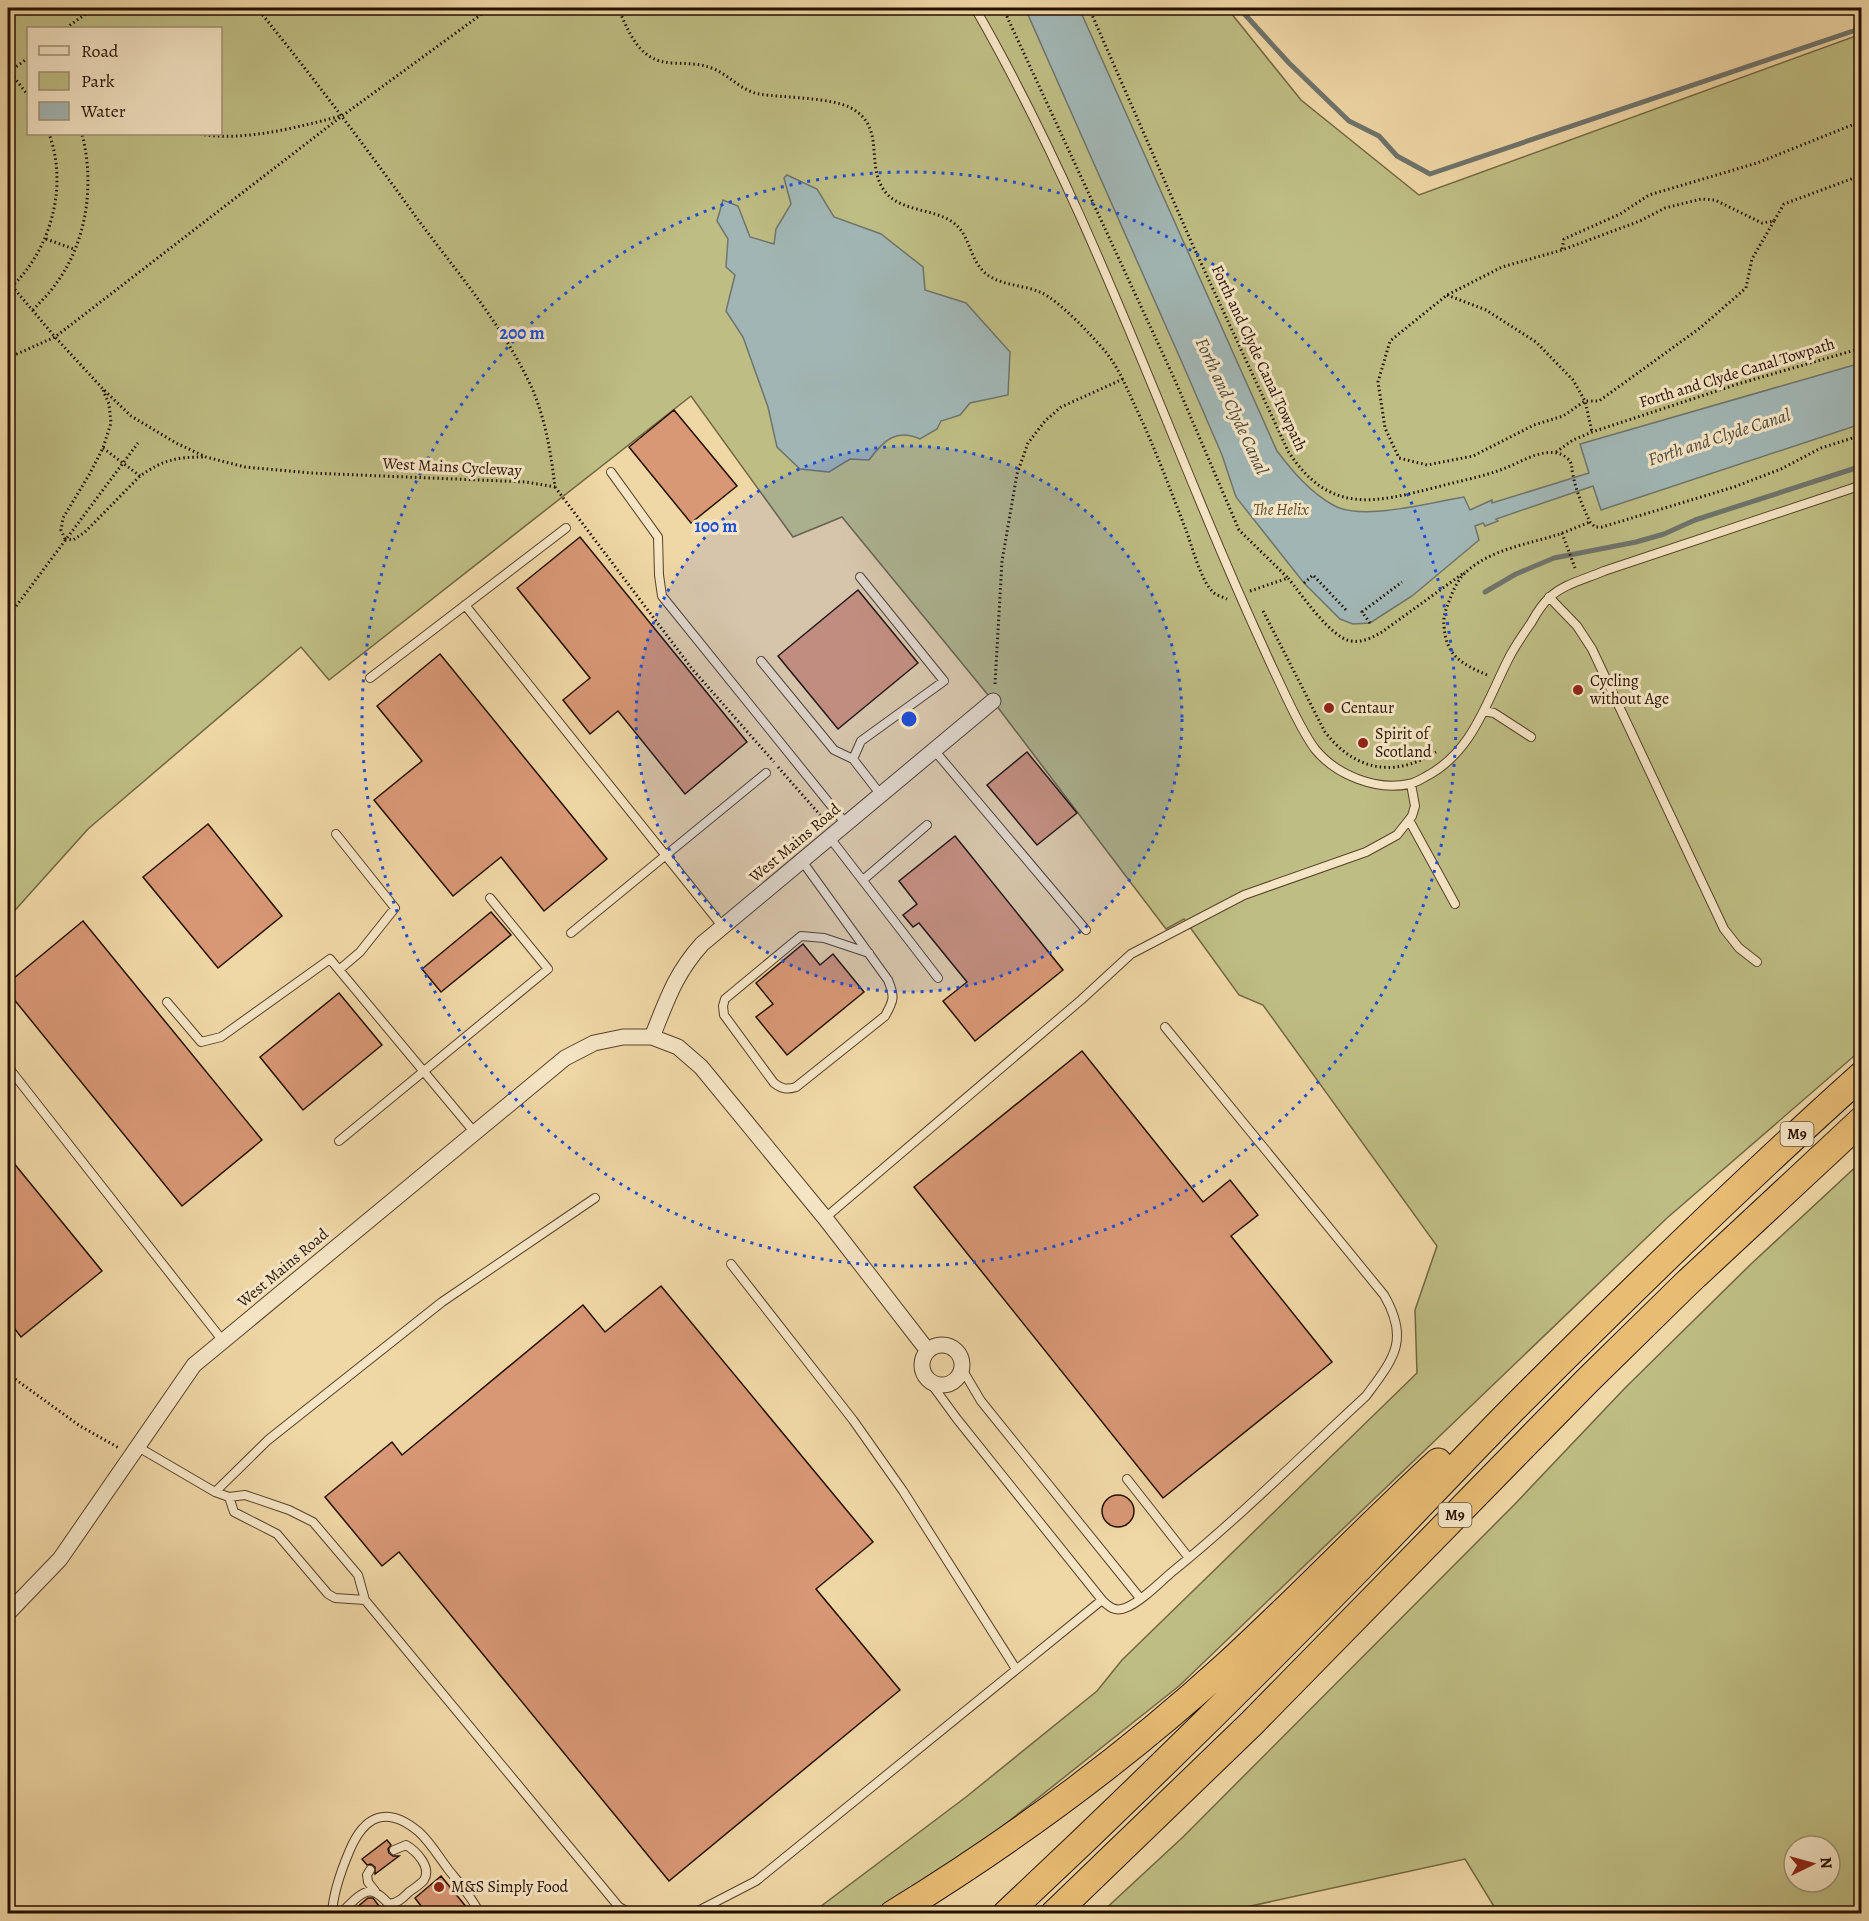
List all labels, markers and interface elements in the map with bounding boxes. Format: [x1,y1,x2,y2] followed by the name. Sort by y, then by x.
[27,27,222,135] legend
[81,39,119,63] text: Road
[81,69,115,93] text: Park
[80,99,126,123] text: Water
[1207,262,1311,454] street label: Forth and Clyde Canal Towpath
[499,321,545,345] text: 200 m
[1636,333,1838,413] street label: Forth and Clyde Canal Towpath
[1191,334,1273,478] water label: Forth and Clyde Canal
[1645,402,1794,471] water label: Forth and Clyde Canal
[381,452,523,482] street label: West Mains Cycleway
[1253,499,1309,521] park label: The Helix
[695,514,737,538] text: 100 m
[1589,670,1669,710] place label: Cycling without Age
[1571,683,1585,697] marker: Cycling without Age
[1341,697,1394,719] place label: Centaur
[1322,701,1336,715] marker: Centaur
[899,709,919,729] centre of rings
[1375,723,1432,763] place label: Spirit of Scotland
[1356,736,1370,750] marker: Spirit of Scotland
[744,798,846,888] street label: West Mains Road
[1780,1122,1814,1146] road number: M9
[232,1223,334,1313] street label: West Mains Road
[1438,1503,1472,1527] road number: M9
[1782,1834,1842,1894] north arrow
[1814,1856,1837,1870] text: N
[451,1876,569,1898] place label: M&S Simply Food
[432,1880,446,1894] marker: M&S Simply Food

